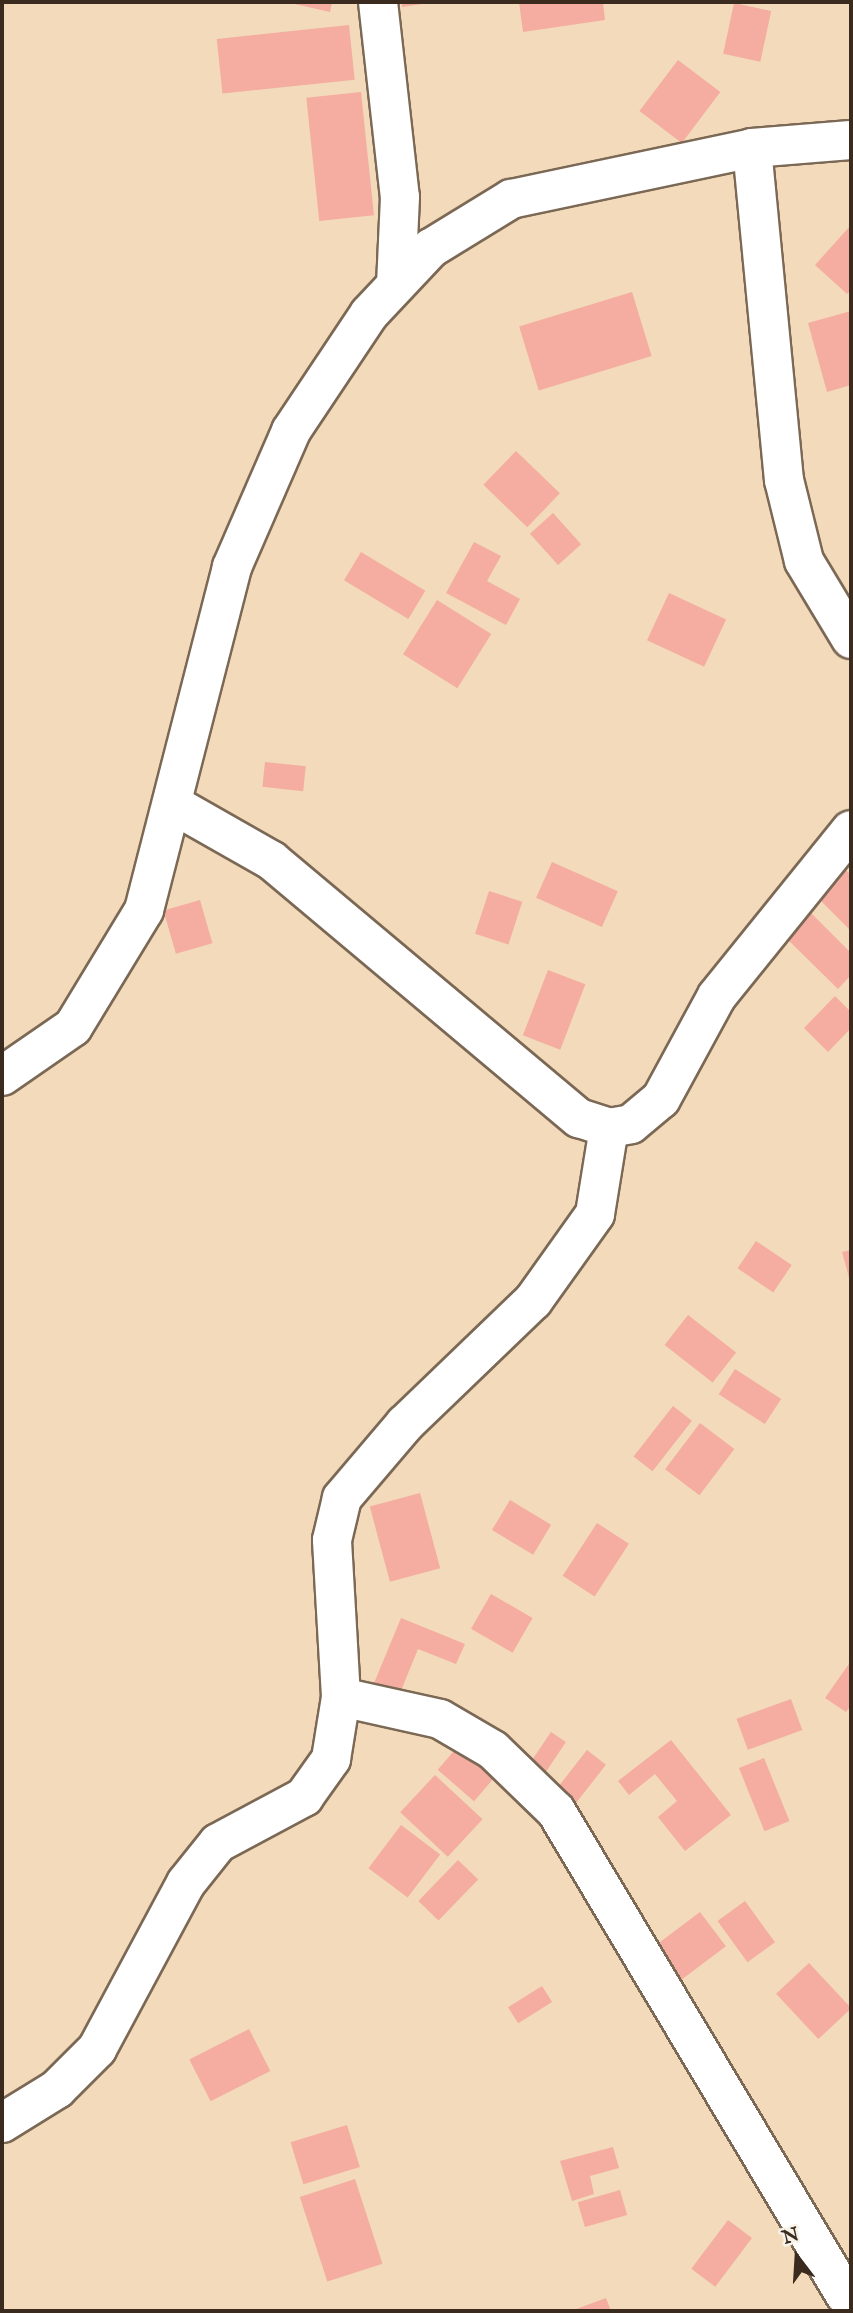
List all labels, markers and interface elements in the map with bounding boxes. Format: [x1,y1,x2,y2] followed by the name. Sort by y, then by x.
[762,2222,832,2292] north arrow
[779,2223,802,2251] text: N

